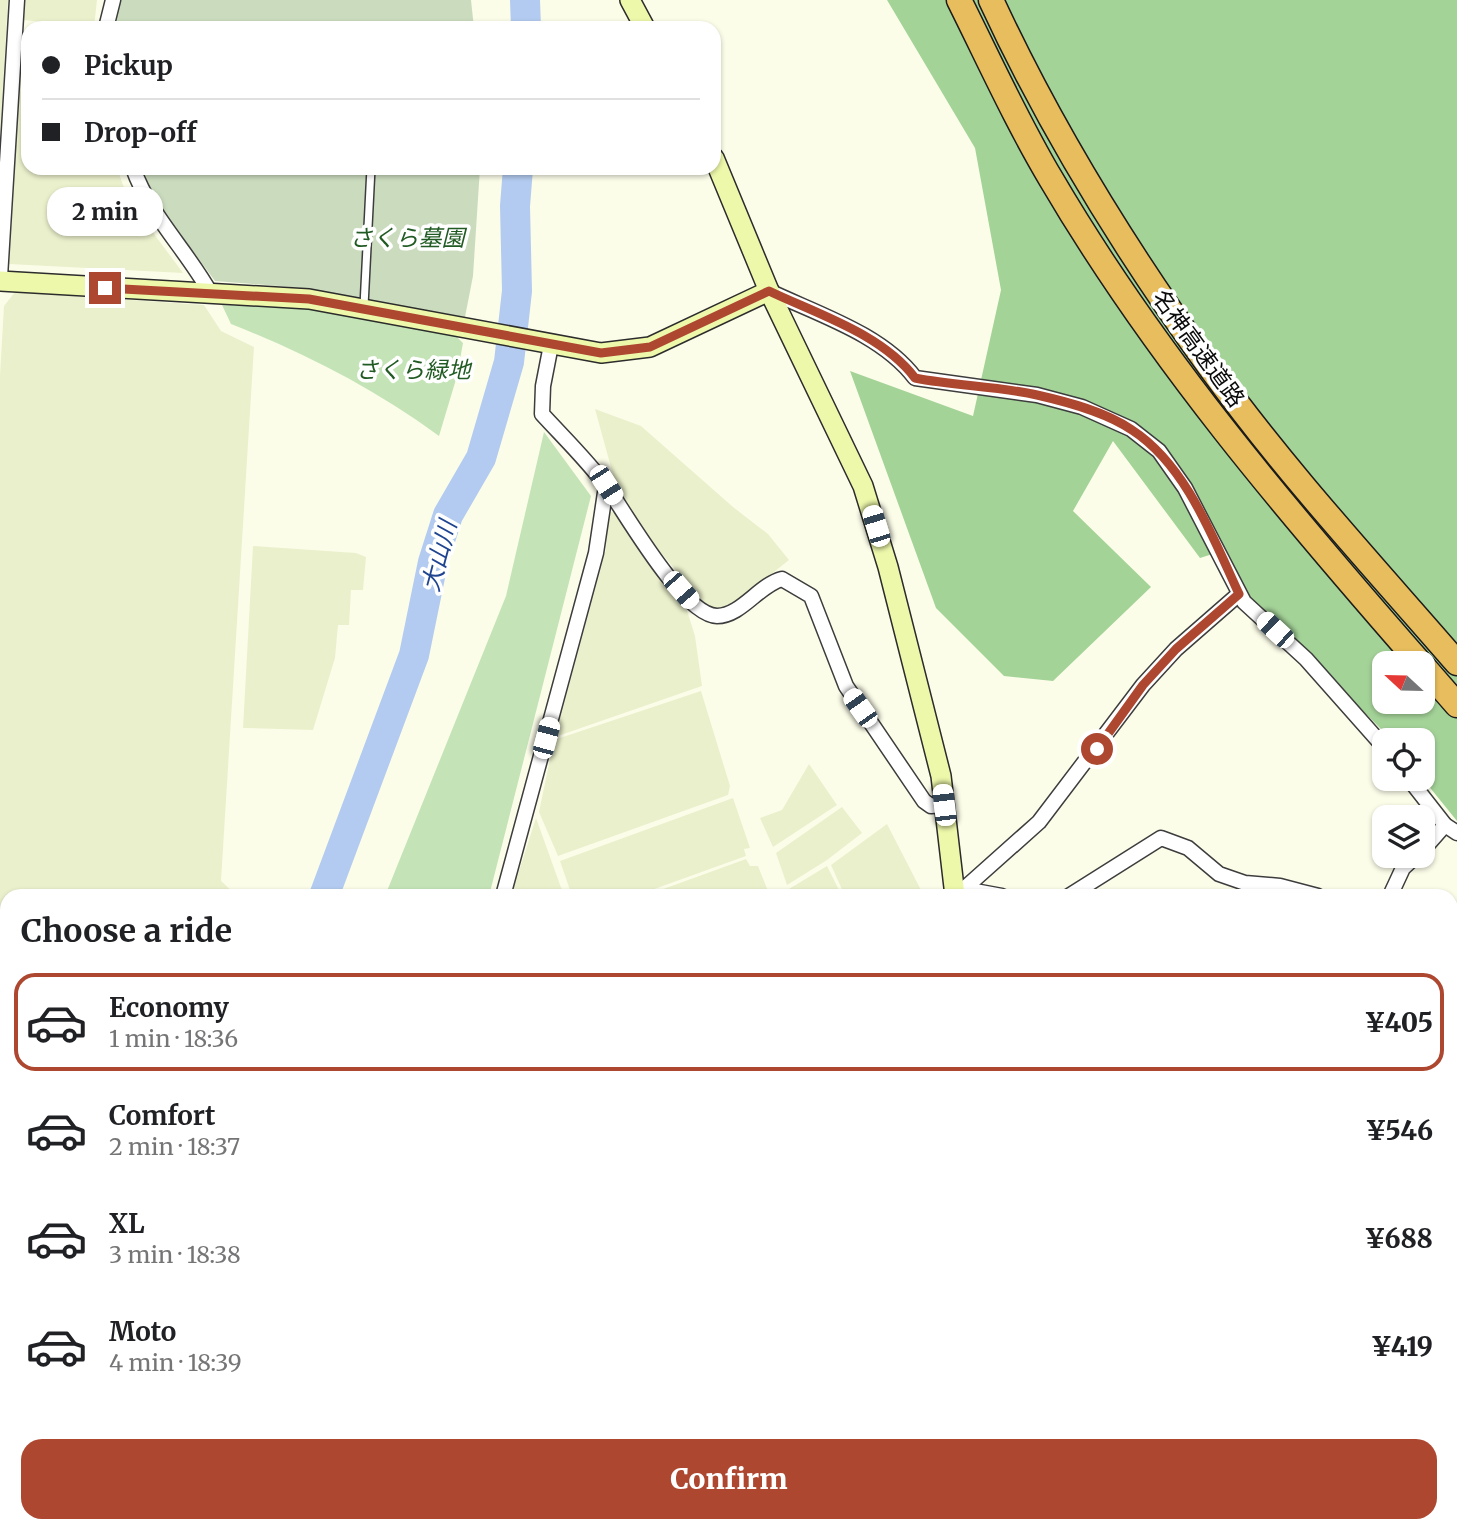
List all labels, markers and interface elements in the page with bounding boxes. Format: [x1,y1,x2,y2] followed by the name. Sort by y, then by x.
[84,49,173,82] text: Pickup
[84,116,197,149] text: Drop-off
[47,187,163,236] callout: 2 min
[72,197,138,226] text: 2 min
[350,223,468,252] park label: さくら墓園
[89,272,121,304] route end
[1147,284,1251,412] street label: 名神高速道路
[356,355,473,384] park label: さくら緑地
[586,462,627,508] car
[860,503,893,549] car
[415,514,464,595] water label: 大山川
[660,567,703,613] car
[1253,608,1298,652] car
[1372,651,1435,714] north arrow
[1372,651,1435,868] map controls
[840,685,881,731] car
[531,715,562,761] car
[1372,728,1435,791] button: locate
[1081,733,1113,765] route start
[932,783,957,827] car
[1372,805,1435,868] button: layers
[21,911,232,951] text: Choose a ride
[25,991,88,1054] icon: car
[109,991,229,1024] text: Economy
[1365,1006,1433,1039] text: ¥405
[109,1024,238,1053] text: 1 min · 18:36
[25,1099,88,1162] icon: car
[109,1099,215,1132] text: Comfort
[1366,1114,1433,1147] text: ¥546
[109,1132,240,1161] text: 2 min · 18:37
[25,1207,88,1270] icon: car
[109,1207,145,1240] text: XL
[1365,1222,1433,1255] text: ¥688
[109,1240,241,1269] text: 3 min · 18:38
[25,1315,88,1378] icon: car
[109,1315,176,1348] text: Moto
[1371,1330,1433,1363] text: ¥419
[109,1348,242,1377] text: 4 min · 18:39
[21,1439,1437,1519] button: Confirm

